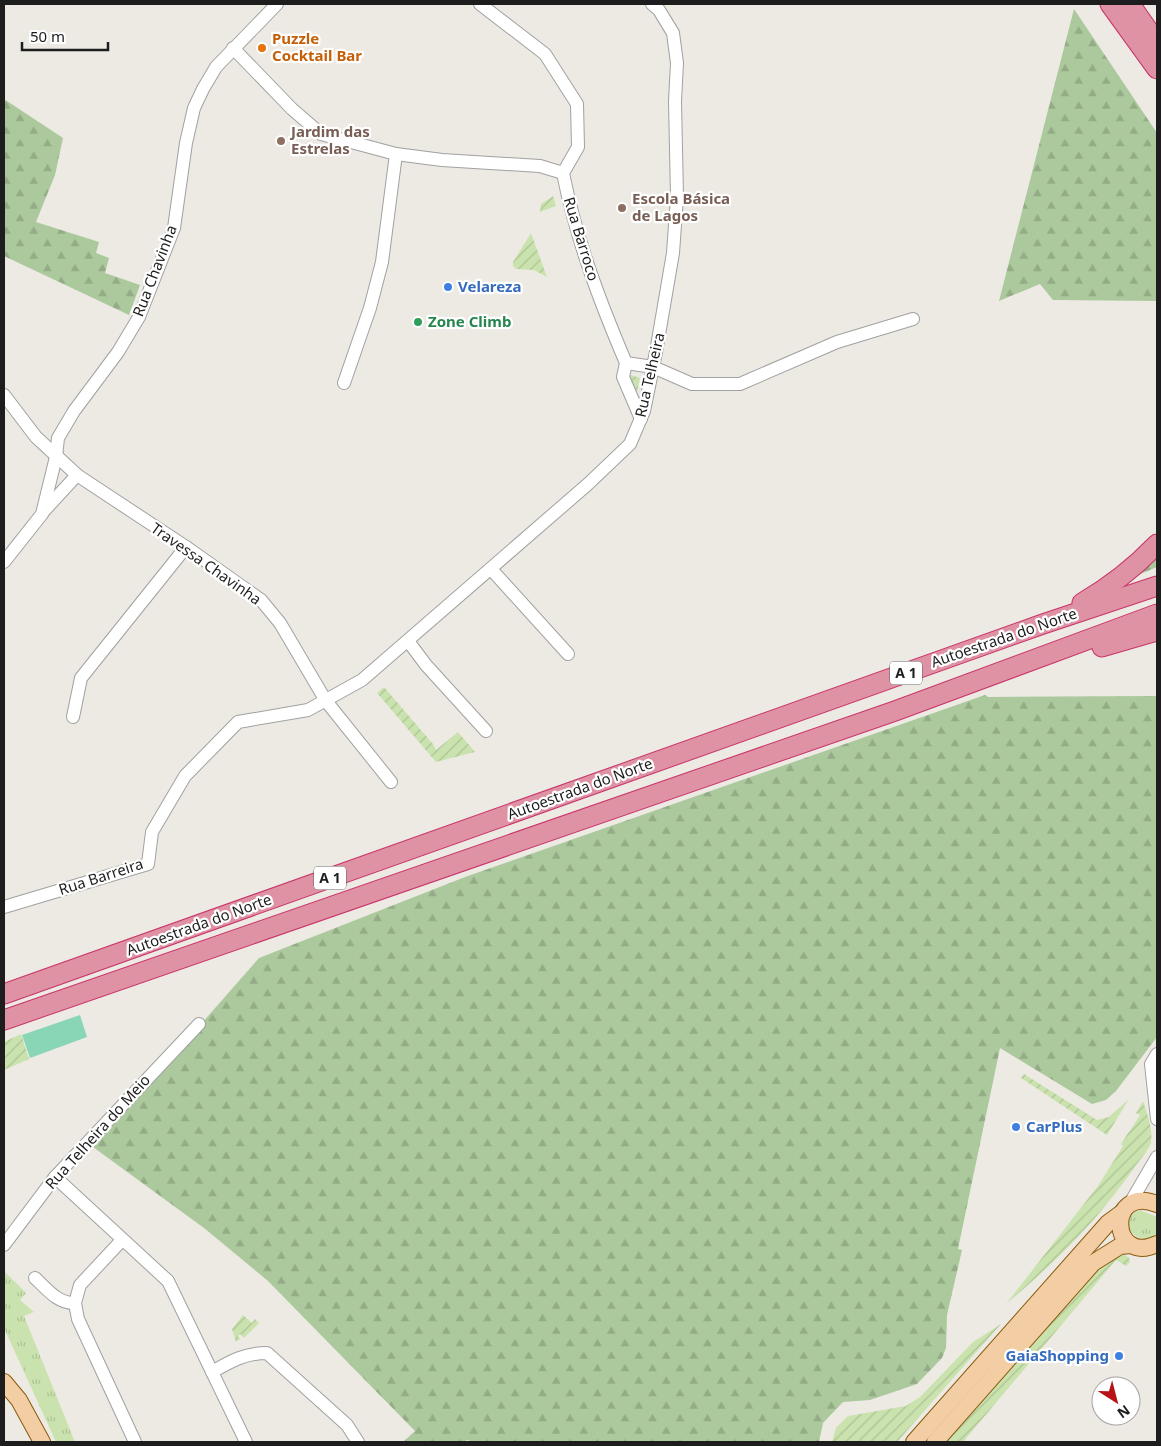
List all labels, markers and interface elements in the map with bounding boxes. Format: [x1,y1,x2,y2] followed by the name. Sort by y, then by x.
[22,20,109,52] scale bar
[30,26,65,46] text: 50 m
[272,28,362,65] place label: Puzzle Cocktail Bar
[256,42,268,54] marker: Puzzle Cocktail Bar
[289,121,370,158] place label: Jardim das Estrelas
[275,135,287,147] marker: Jardim das Estrelas
[632,188,730,225] place label: Escola Básica de Lagos
[560,194,604,283] street label: Rua Barroco
[616,202,628,214] marker: Escola Básica de Lagos
[127,222,181,319] street label: Rua Chavinha
[458,276,521,296] place label: Velareza
[442,281,454,293] marker: Velareza
[428,311,511,331] place label: Zone Climb
[412,316,424,328] marker: Zone Climb
[630,330,668,419] street label: Rua Telheira
[147,518,266,609] street label: Travessa Chavinha
[928,603,1079,671] street label: Autoestrada do Norte
[890,661,922,684] road number: A 1
[504,752,655,824] street label: Autoestrada do Norte
[56,853,146,899] street label: Rua Barreira
[314,866,346,890] road number: A 1
[123,888,274,960] street label: Autoestrada do Norte
[40,1070,154,1193] street label: Rua Telheira do Meio
[1026,1116,1082,1136] place label: CarPlus
[1010,1121,1022,1133] marker: CarPlus
[1006,1345,1109,1365] place label: GaiaShopping
[1113,1350,1125,1362] marker: GaiaShopping
[1091,1376,1141,1426] north arrow
[1114,1401,1134,1423] text: N

